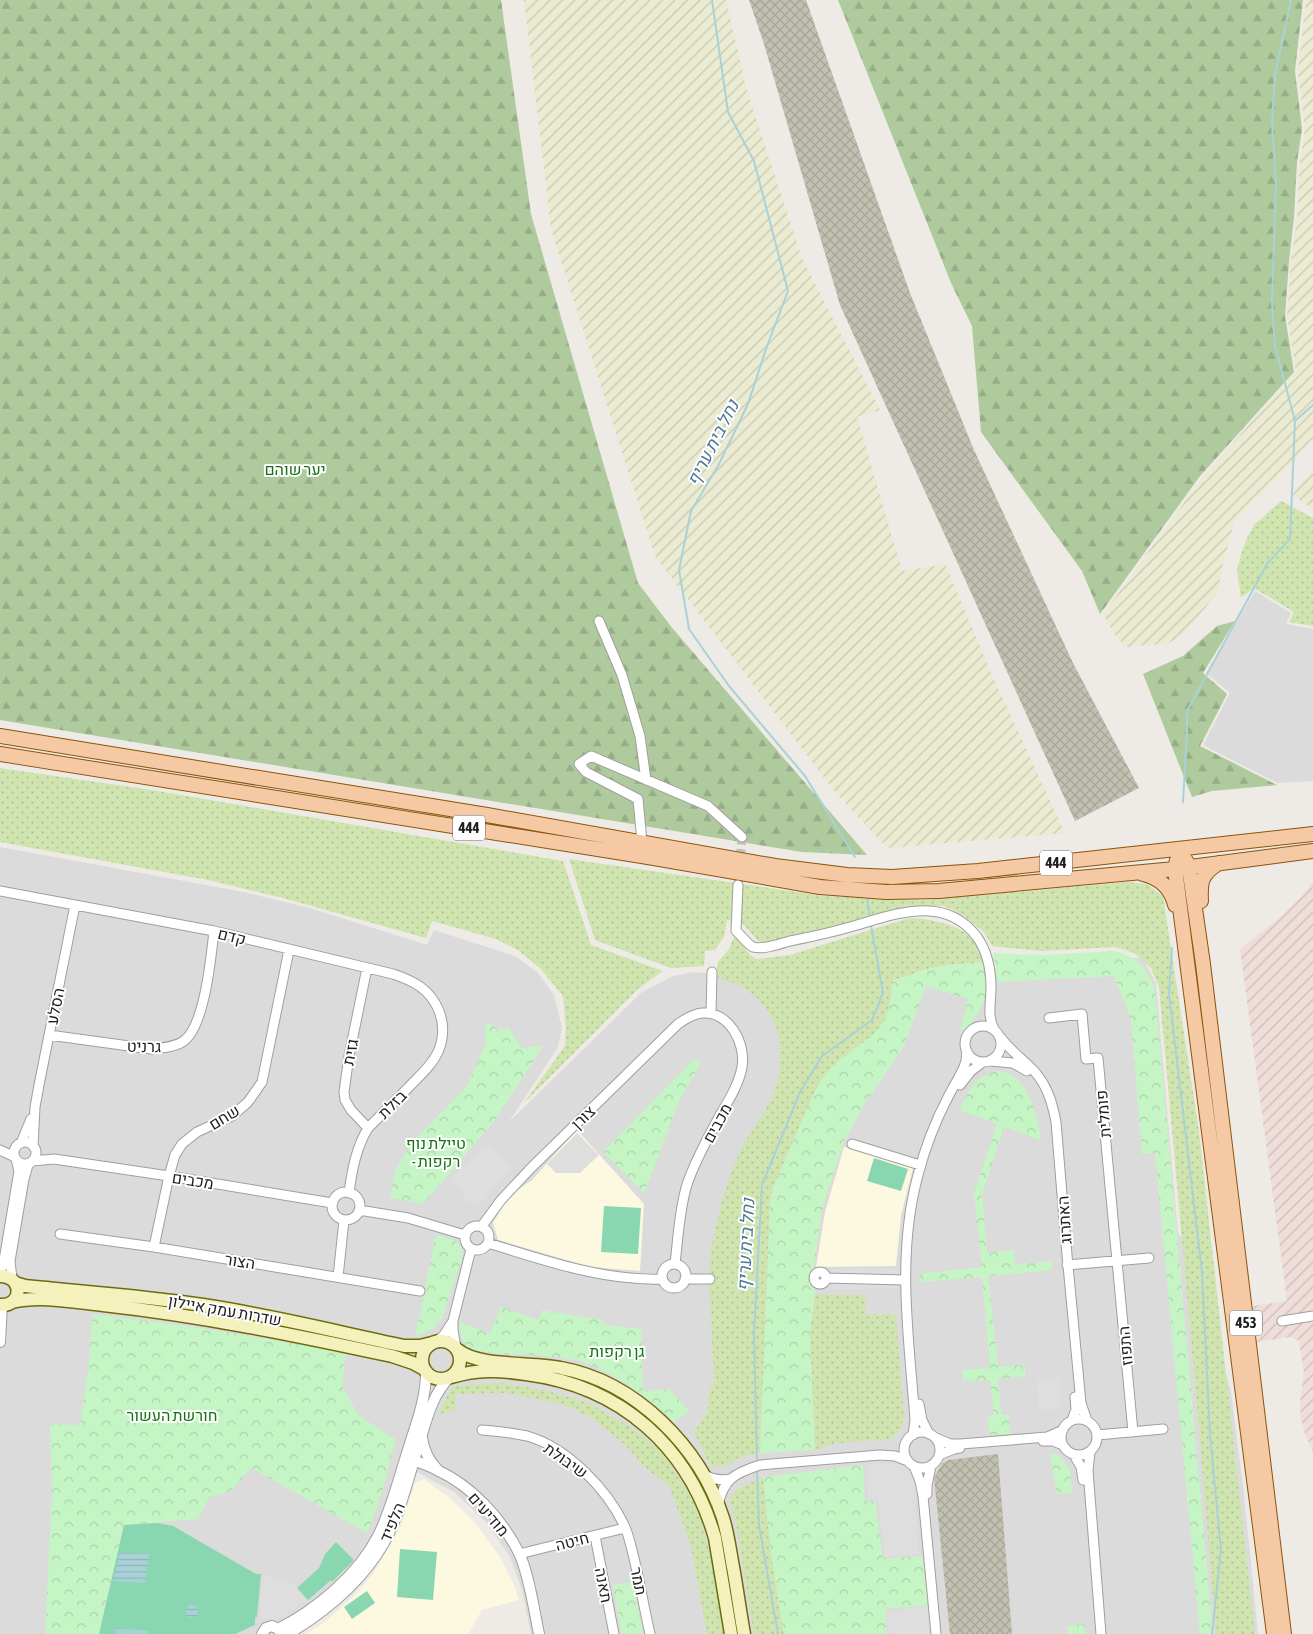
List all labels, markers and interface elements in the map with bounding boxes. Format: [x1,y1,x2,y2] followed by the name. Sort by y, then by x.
[682,395,744,489] water label: נחל בית עריף
[264,460,326,478] park label: יער שוהם
[453,816,485,840] road number: 444
[1040,850,1072,876] road number: 444
[216,924,248,948] street label: קדם
[43,986,67,1026] street label: הסלע
[127,1037,161,1055] street label: גרניט
[339,1037,361,1067] street label: גזית
[374,1086,410,1122] street label: בזלת
[1092,1089,1114,1139] street label: פומלית
[699,1100,735,1146] street label: מכבים
[205,1101,243,1133] street label: שחם
[567,1101,599,1132] street label: צורן
[406,1134,466,1170] park label: טיילת נוף - רקפות
[171,1168,215,1192] street label: מכבים
[1053,1195,1075,1245] street label: האתרוג
[733,1196,759,1292] water label: נחל בית עריף
[223,1250,257,1272] street label: הצור
[167,1291,283,1329] street label: שדרות עמק איילון
[1230,1310,1262,1336] road number: 453
[1114,1325,1136,1367] street label: התפוז
[589,1342,645,1360] park label: גן רקפות
[126,1406,218,1424] park label: חורשת העשור
[541,1439,591,1481] street label: שיבולת
[465,1488,513,1540] street label: מודיעים
[376,1500,408,1544] street label: הלפיד
[553,1528,591,1554] street label: חיטה
[627,1565,651,1597] street label: תמר
[592,1566,616,1604] street label: תאנה

